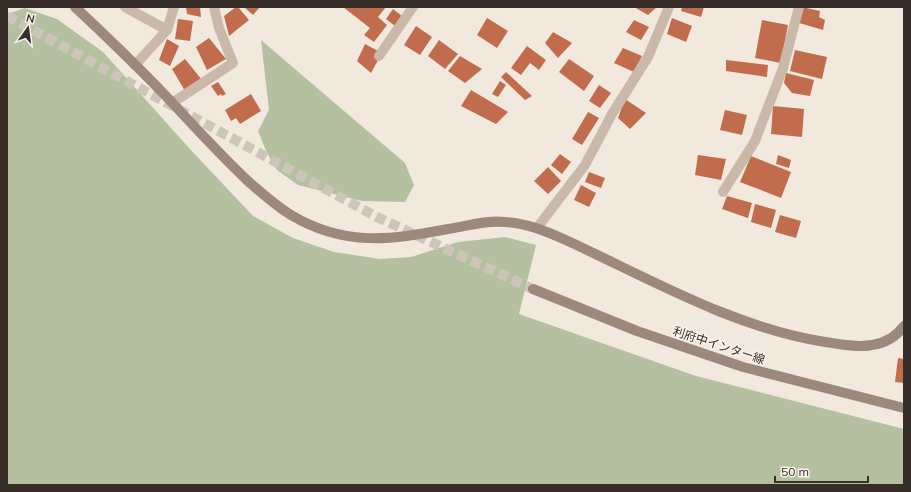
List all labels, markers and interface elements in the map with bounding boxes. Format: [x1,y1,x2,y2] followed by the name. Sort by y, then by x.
[8,8,48,48] north arrow
[25,10,36,26] text: N
[671,323,767,367] street label: 利府中インター線
[775,458,868,484] scale bar
[781,464,809,479] text: 50 m

